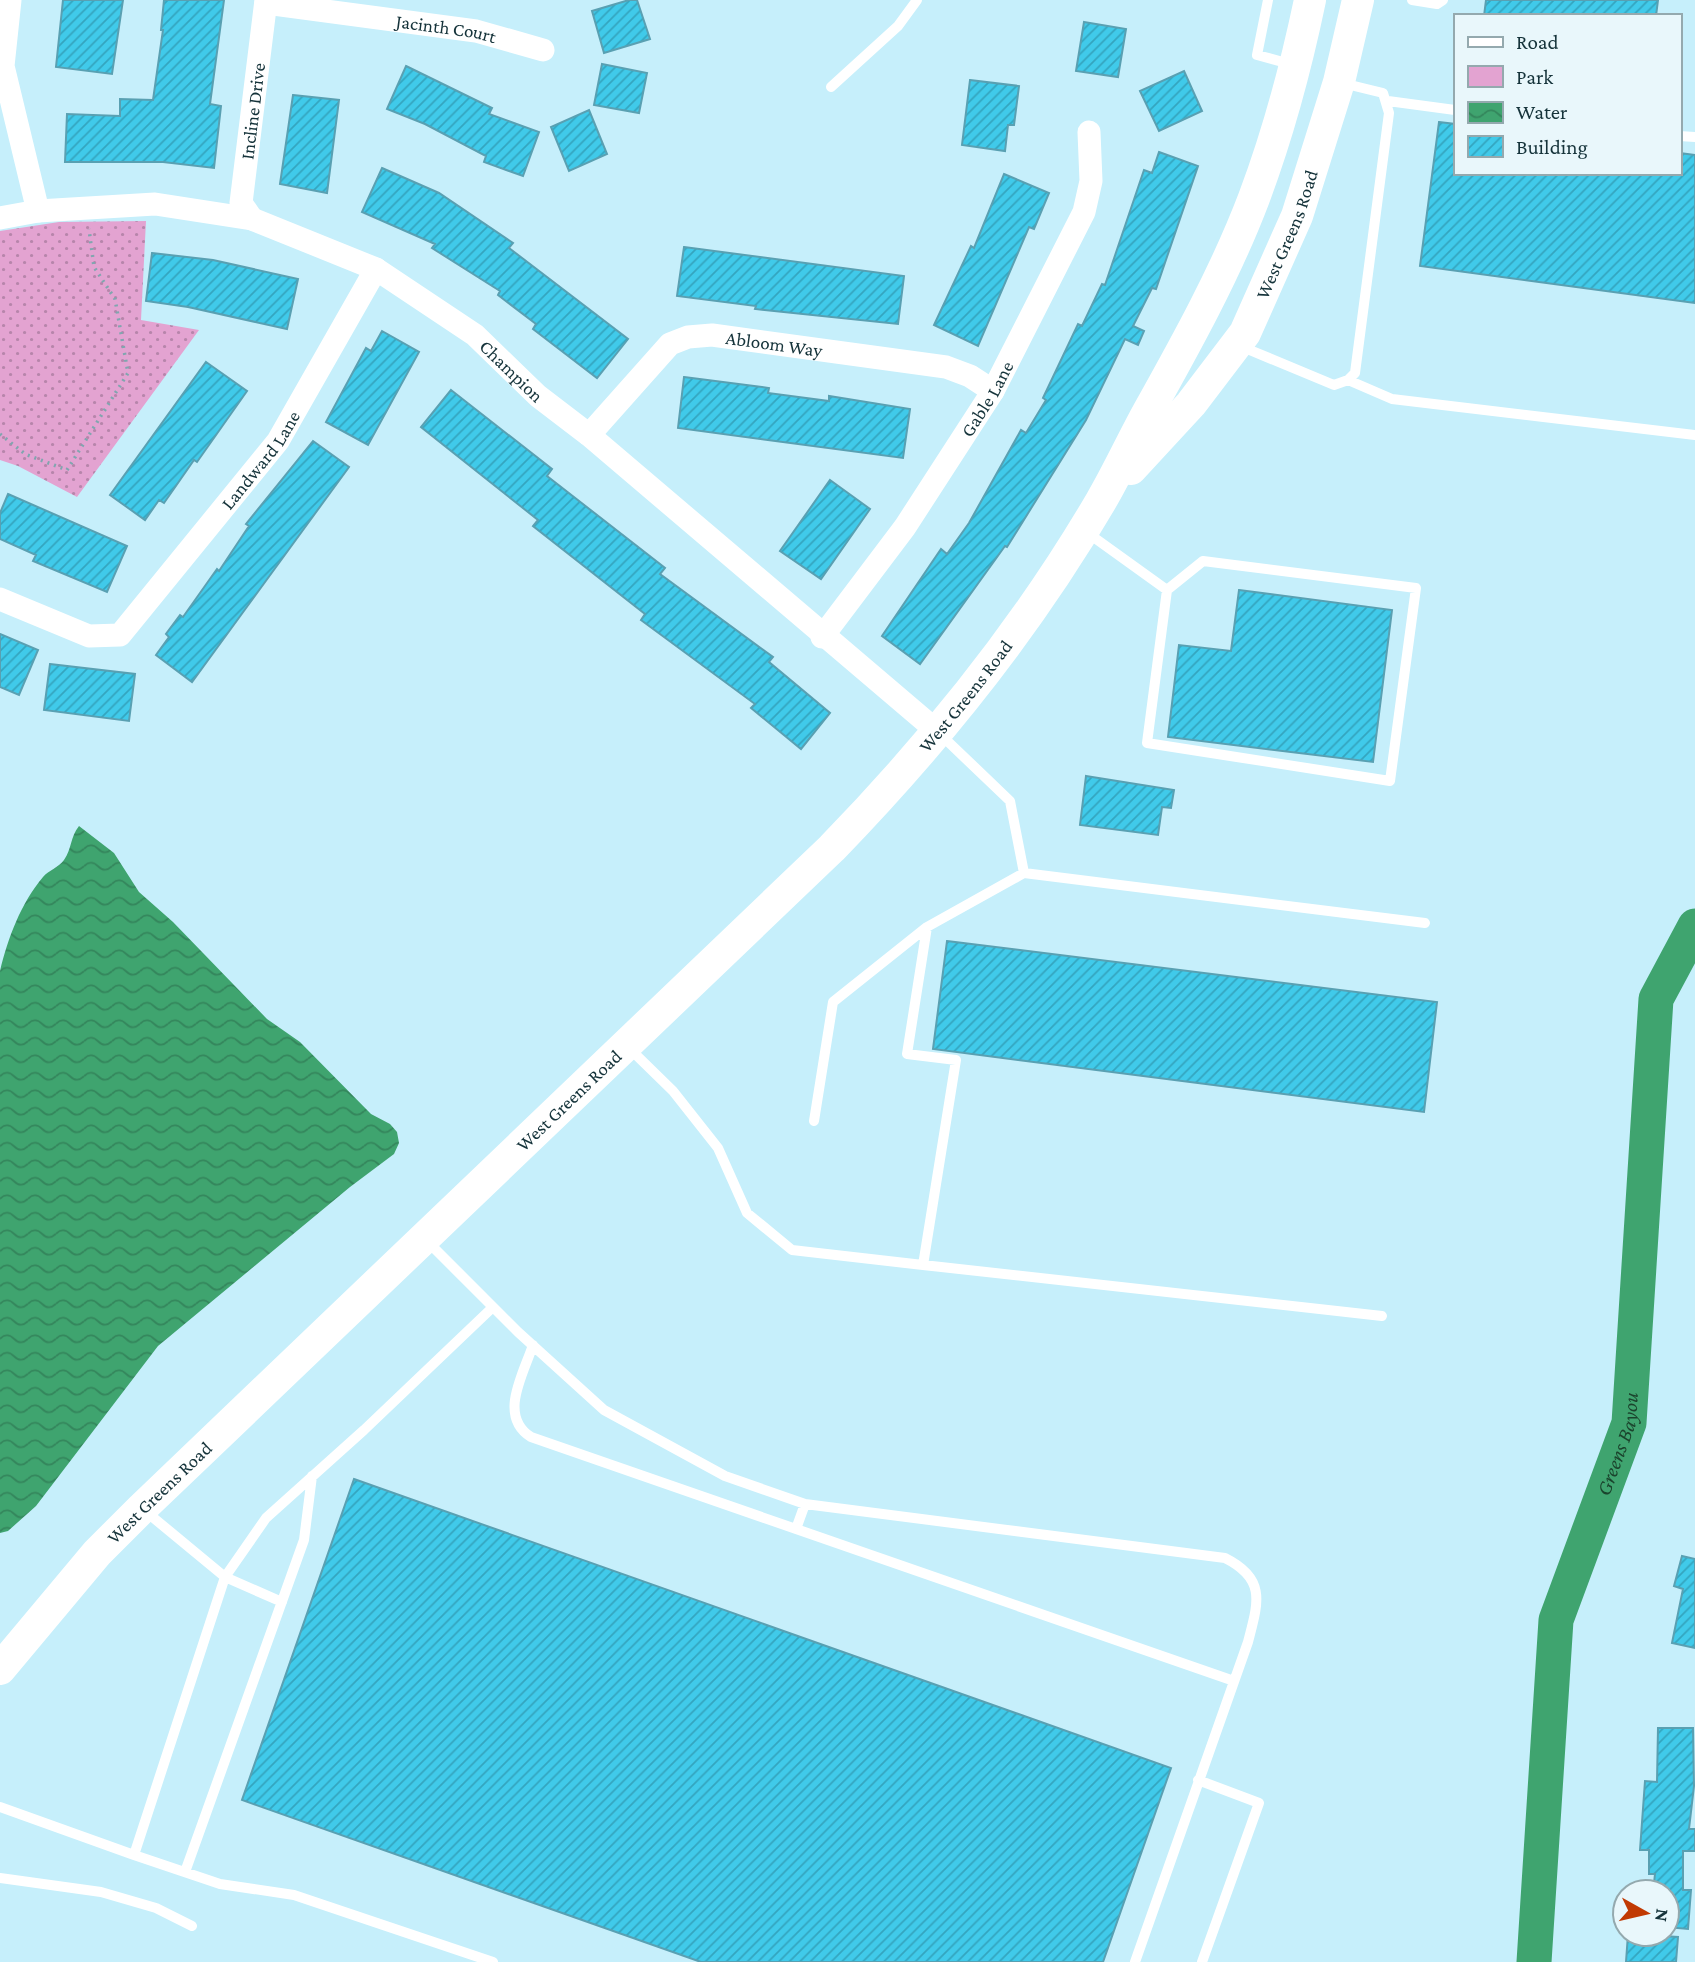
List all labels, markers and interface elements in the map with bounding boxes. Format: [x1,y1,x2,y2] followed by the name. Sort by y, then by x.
[393,10,500,47] street label: Jacinth Court
[1454,14,1681,175] legend
[1516,30,1559,54] text: Road
[236,62,269,161] street label: Incline Drive
[1516,65,1553,89] text: Park
[1516,100,1568,124] text: Water
[1516,135,1588,159] text: Building
[1251,167,1321,302] street label: West Greens Road
[725,327,824,361] street label: Abloom Way
[476,335,548,406] street label: Champion
[956,357,1017,440] street label: Gable Lane
[216,407,304,513] street label: Landward Lane
[914,636,1016,756] street label: West Greens Road
[512,1045,625,1155] street label: West Greens Road
[1591,1392,1643,1499] water label: Greens Bayou
[102,1437,216,1548] street label: West Greens Road
[1611,1878,1681,1948] north arrow
[1651,1907,1674,1923] text: N

